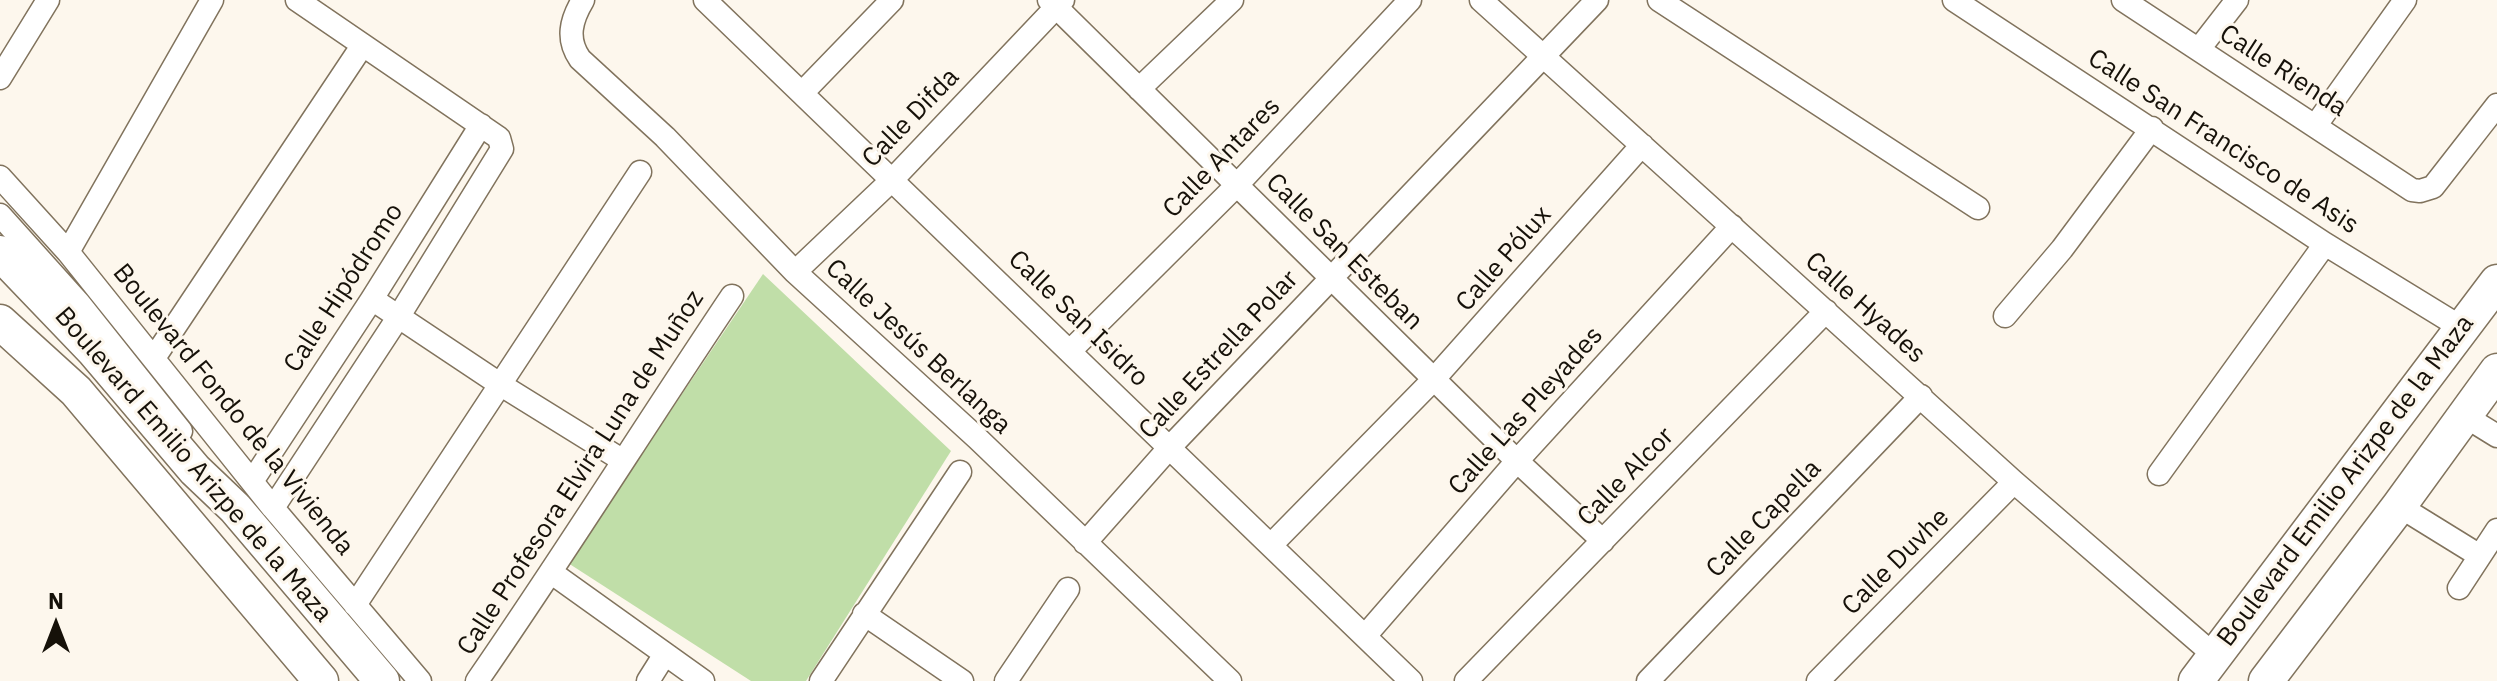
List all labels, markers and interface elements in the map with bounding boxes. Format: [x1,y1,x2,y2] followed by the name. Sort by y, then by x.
[2213,18,2353,124] street label: Calle Rienda
[2082,43,2364,241] street label: Calle San Francisco de Asis
[856,62,966,174] street label: Calle Difda
[1157,91,1287,225] street label: Calle Antares
[1259,167,1429,337] street label: Calle San Esteban
[278,198,410,378] street label: Calle Hipódromo
[1450,200,1558,318] street label: Calle Pólux
[1001,244,1155,394] street label: Calle San Isidro
[1798,246,1932,370] street label: Calle Hyades
[819,253,1017,441] street label: Calle Jesús Berlanga
[106,258,360,562] street label: Boulevard Fondo de la Vivienda
[1133,264,1305,446] street label: Calle Estrella Polar
[451,285,711,661] street label: Calle Profesora Elvira Luna de Muñoz
[48,301,338,629] street label: Boulevard Emilio Arizpe de la Maza
[2211,309,2481,653] street label: Boulevard Emilio Arizpe de la Maza
[1442,320,1610,502] street label: Calle Las Pleyades
[1571,421,1681,533] street label: Calle Alcor
[1700,454,1828,584] street label: Calle Capella
[1836,502,1956,622] street label: Calle Duvhe
[16,585,96,665] north arrow
[48,586,64,615] text: N

